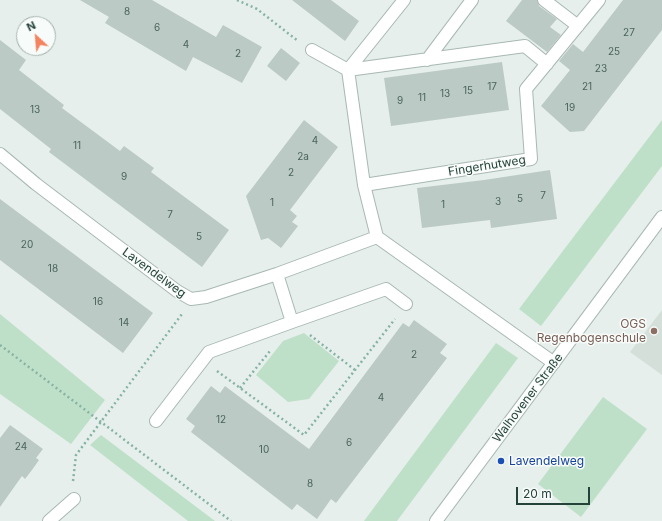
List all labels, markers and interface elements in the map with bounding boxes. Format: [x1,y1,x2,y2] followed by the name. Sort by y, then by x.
[124,6,130,18] house number: 8
[16,16,56,56] north arrow
[24,18,38,34] text: N
[154,22,160,34] house number: 6
[623,27,635,39] house number: 27
[183,39,189,51] house number: 4
[608,46,620,58] house number: 25
[235,48,241,60] house number: 2
[595,63,607,75] house number: 23
[487,81,497,93] house number: 17
[582,81,592,93] house number: 21
[463,85,473,97] house number: 15
[440,88,450,100] house number: 13
[418,92,426,104] house number: 11
[397,95,403,107] house number: 9
[565,102,575,114] house number: 19
[30,104,40,116] house number: 13
[312,135,318,147] house number: 4
[73,140,81,152] house number: 11
[297,151,309,163] house number: 2a
[447,153,527,179] street label: Fingerhutweg
[288,167,294,179] house number: 2
[121,171,127,183] house number: 9
[540,190,546,202] house number: 7
[517,193,523,205] house number: 5
[495,196,501,208] house number: 3
[270,197,274,209] house number: 1
[441,199,445,211] house number: 1
[167,209,173,221] house number: 7
[196,231,202,243] house number: 5
[21,239,33,251] house number: 20
[119,245,189,301] street label: Lavendelweg
[48,263,58,275] house number: 18
[93,296,103,308] house number: 16
[119,317,129,329] house number: 14
[537,317,646,345] place label: OGS Regenbogenschule
[649,326,659,336] marker: OGS Regenbogenschule
[411,349,417,361] house number: 2
[490,351,566,445] street label: Walhovener Straße
[378,392,384,404] house number: 4
[216,414,226,426] house number: 12
[346,437,352,449] house number: 6
[15,441,27,453] house number: 24
[259,444,269,456] house number: 10
[509,454,584,468] place label: Lavendelweg
[496,456,506,466] marker: Lavendelweg
[307,478,313,490] house number: 8
[518,479,592,505] scale bar
[523,486,552,501] text: 20 m

